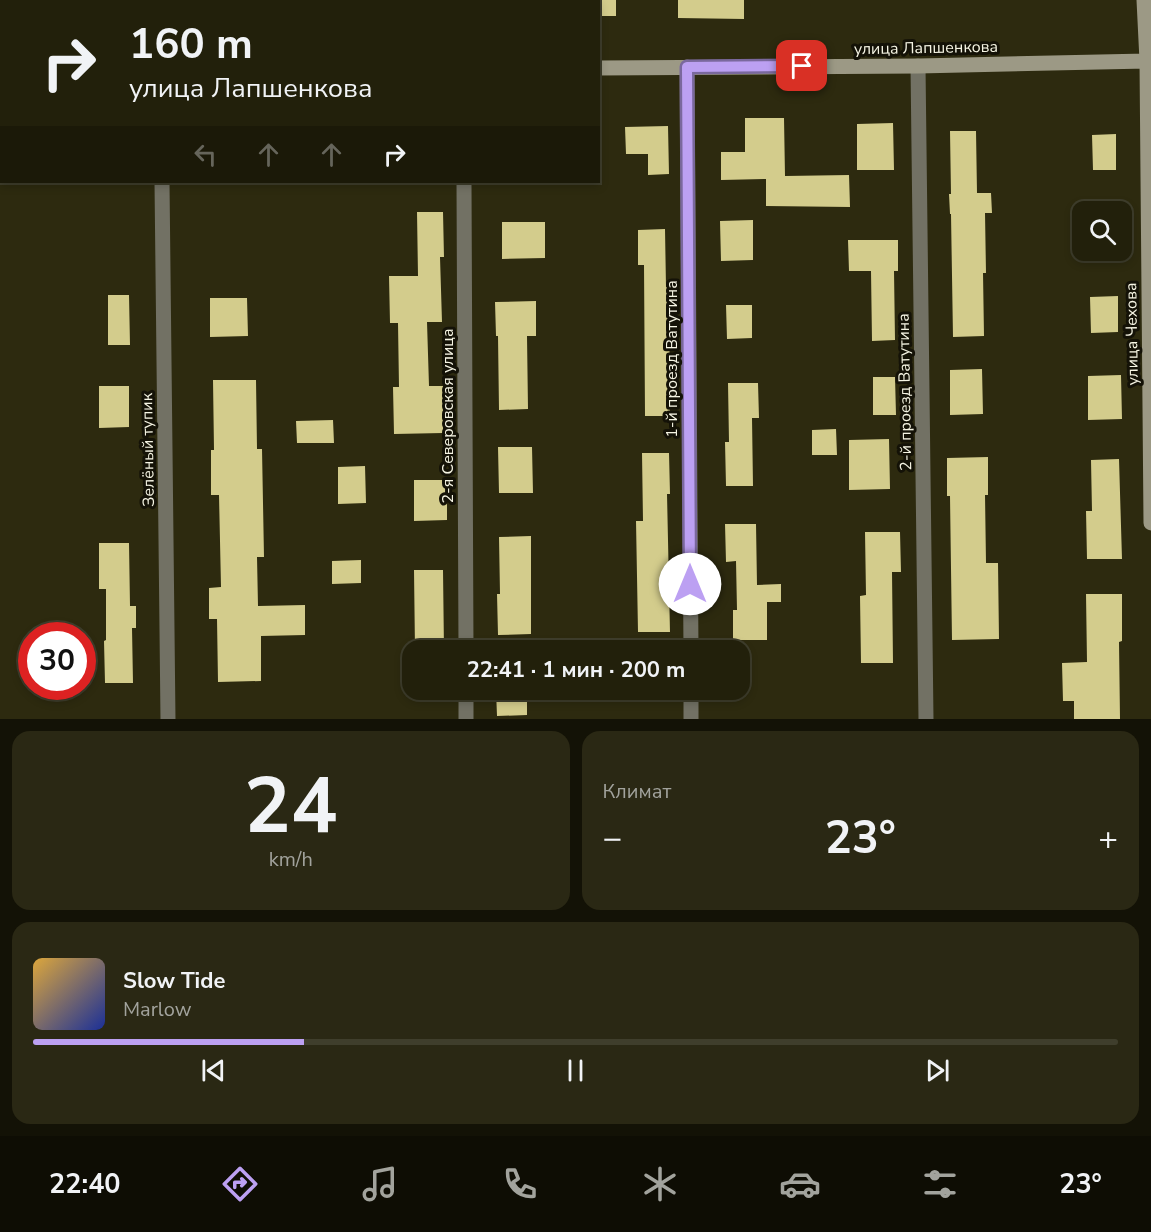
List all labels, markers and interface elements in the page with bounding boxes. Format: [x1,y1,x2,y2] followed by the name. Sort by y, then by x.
[129,16,253,73] text: 160 m
[30,24,108,102] icon: right
[854,36,998,60] street label: улица Лапшенкова
[776,40,827,91] pin
[785,49,818,82] icon: arrive
[129,70,372,107] text: улица Лапшенкова
[189,138,222,171] icon: left
[252,138,285,171] icon: ahead
[315,138,348,171] icon: ahead
[378,138,411,171] icon: right
[1072,201,1132,261] map controls
[1072,201,1132,261] button: search
[661,280,683,438] street label: 1-й проезд Ватутина
[1120,282,1144,386] street label: улица Чехова
[893,313,917,471] street label: 2-й проезд Ватутина
[437,328,459,504] street label: 2-я Северовская улица
[136,392,160,507] street label: Зелёный тупик
[658,552,722,616] position arrow
[18,622,96,700] speed limit sign: 30
[467,655,685,685] text: 22:41 · 1 мин · 200 m
[244,753,338,860] text: 24
[603,778,671,805] text: Климат
[825,808,896,869] text: 23°
[603,816,622,861] text: −
[1098,816,1118,861] text: +
[269,846,313,873] text: km/h
[123,966,225,996] text: Slow Tide
[123,996,191,1023] text: Marlow
[197,1054,230,1087] icon: previous
[559,1054,592,1087] icon: pause
[921,1054,954,1087] icon: next
[219,1163,261,1205] icon: directions
[359,1163,401,1205] icon: music
[499,1163,541,1205] icon: phone
[639,1163,681,1205] icon: climate
[779,1163,821,1205] icon: car
[919,1163,961,1205] icon: filters
[49,1166,121,1203] text: 22:40
[1059,1166,1102,1203] text: 23°

